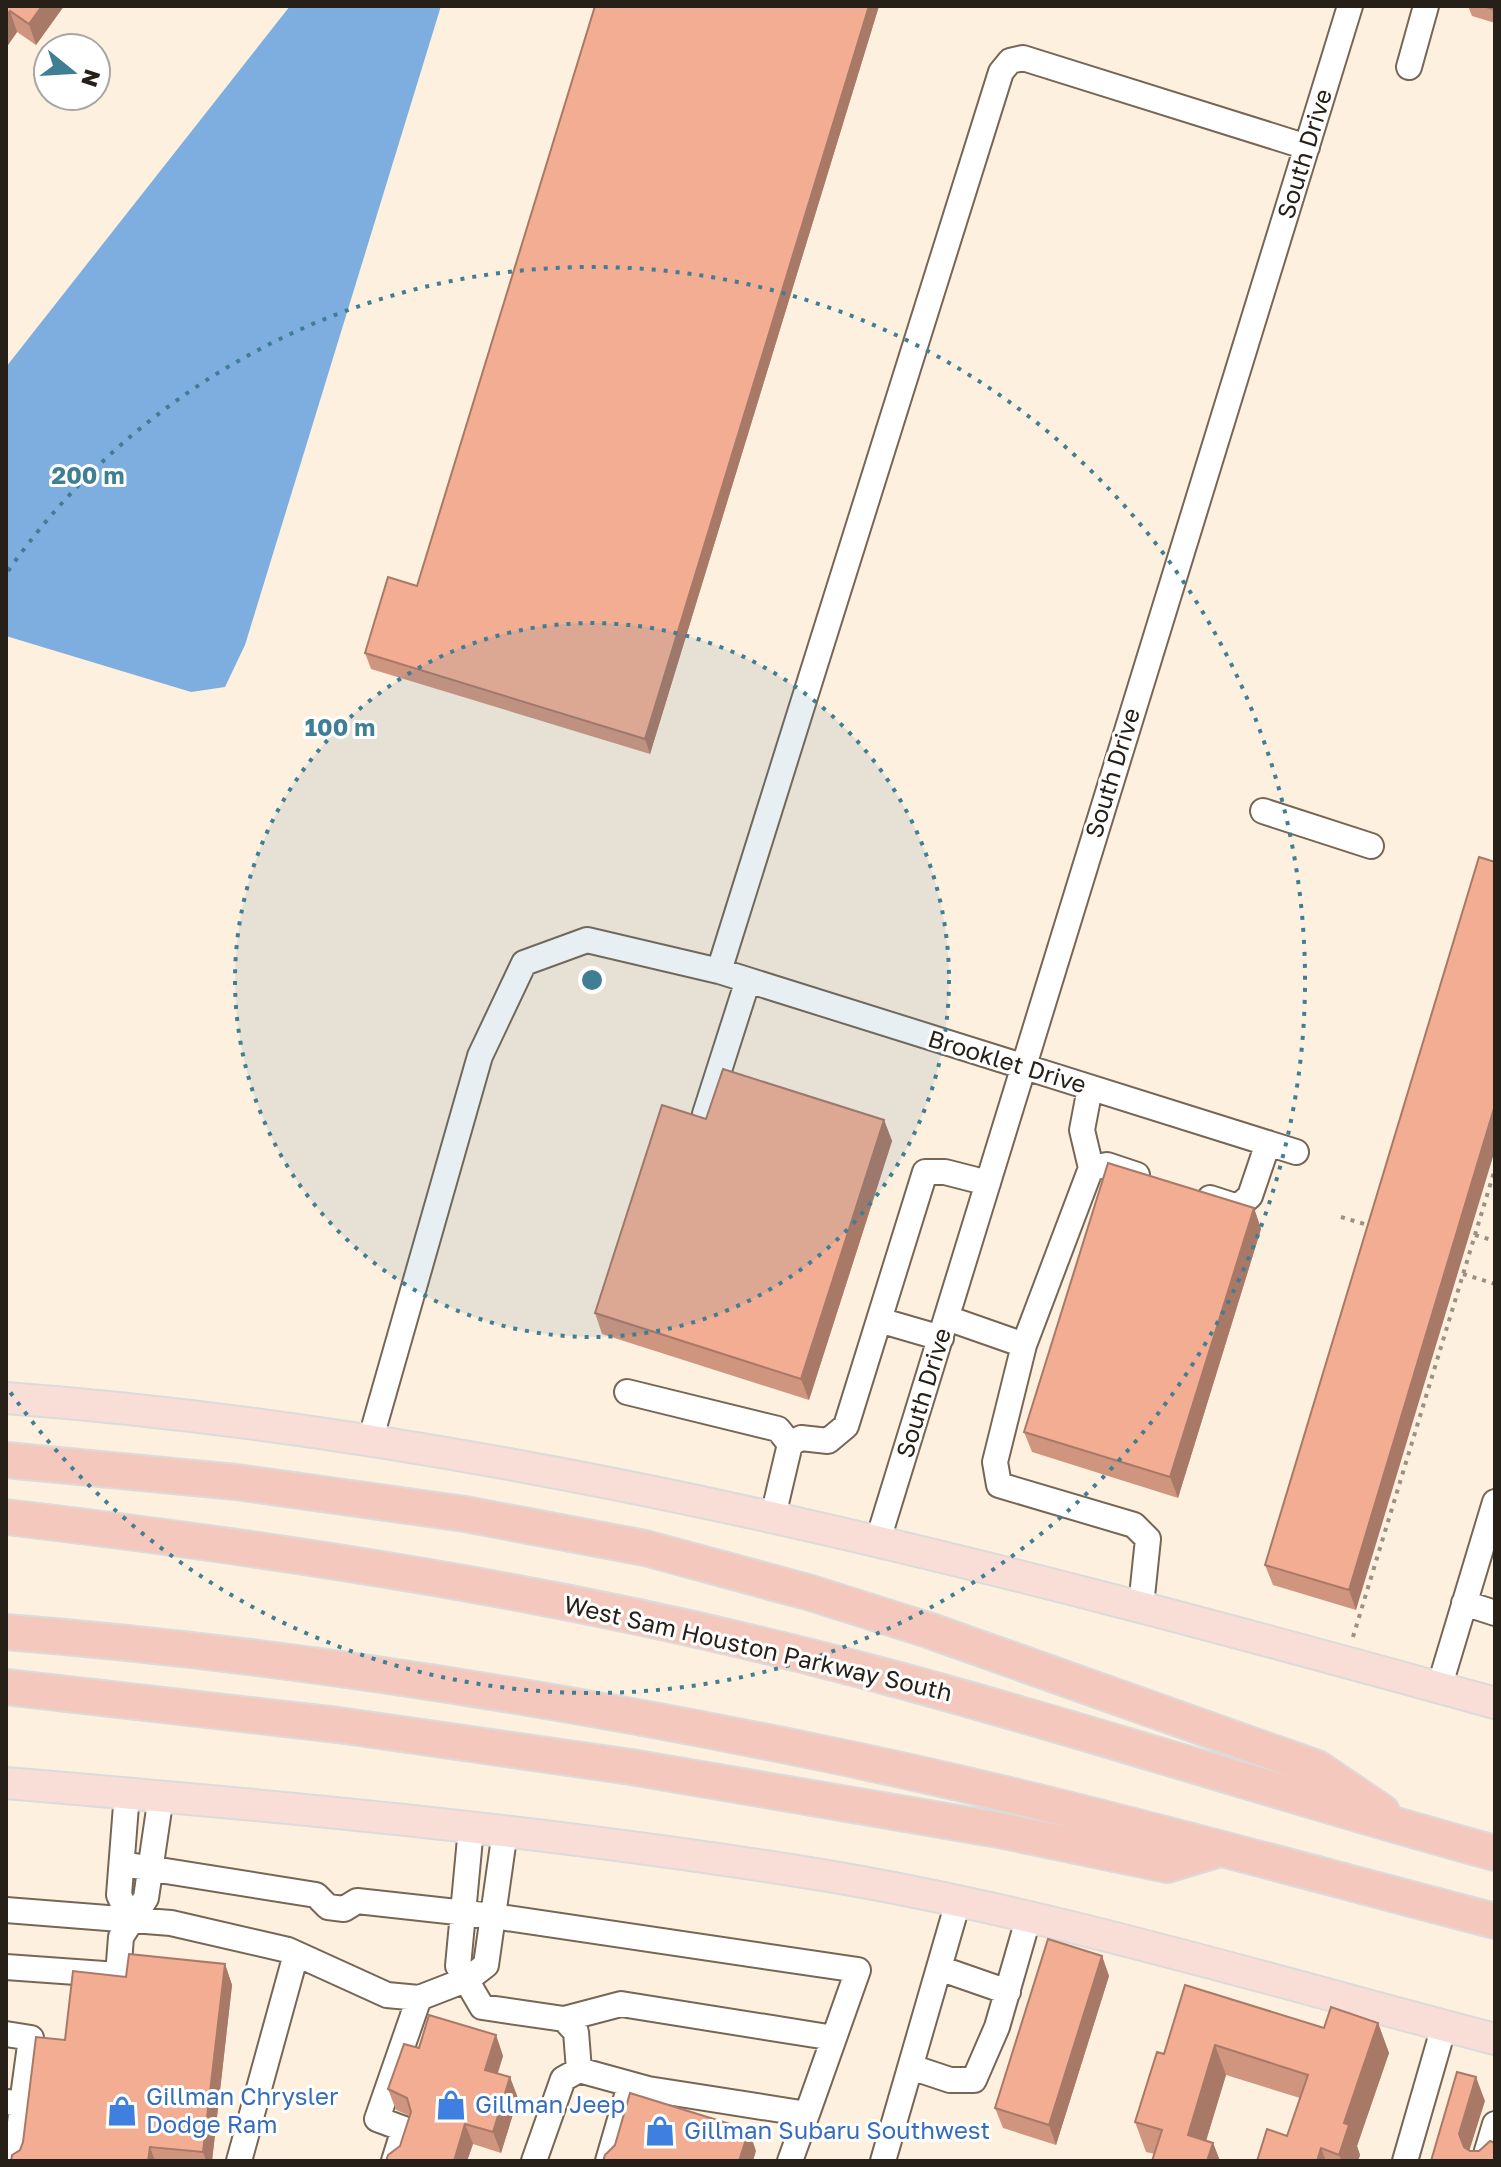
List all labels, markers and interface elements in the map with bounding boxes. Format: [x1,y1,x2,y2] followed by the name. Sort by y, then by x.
[32,32,112,112] north arrow
[76,66,107,90] text: N
[1270,85,1337,222] street label: South Drive
[52,460,124,489] text: 200 m
[1078,704,1145,841] street label: South Drive
[305,712,375,741] text: 100 m
[578,966,606,994] centre of rings
[925,1023,1090,1098] street label: Brooklet Drive
[889,1324,956,1461] street label: South Drive
[561,1589,955,1706] street label: West Sam Houston Parkway South
[146,2081,338,2138] place label: Gillman Chrysler Dodge Ram
[434,2088,468,2122] shop icon: Gillman Jeep
[475,2089,625,2118] place label: Gillman Jeep
[105,2094,139,2128] shop icon: Gillman Chrysler Dodge Ram
[643,2114,677,2148] shop icon: Gillman Subaru Southwest
[684,2115,990,2144] place label: Gillman Subaru Southwest

